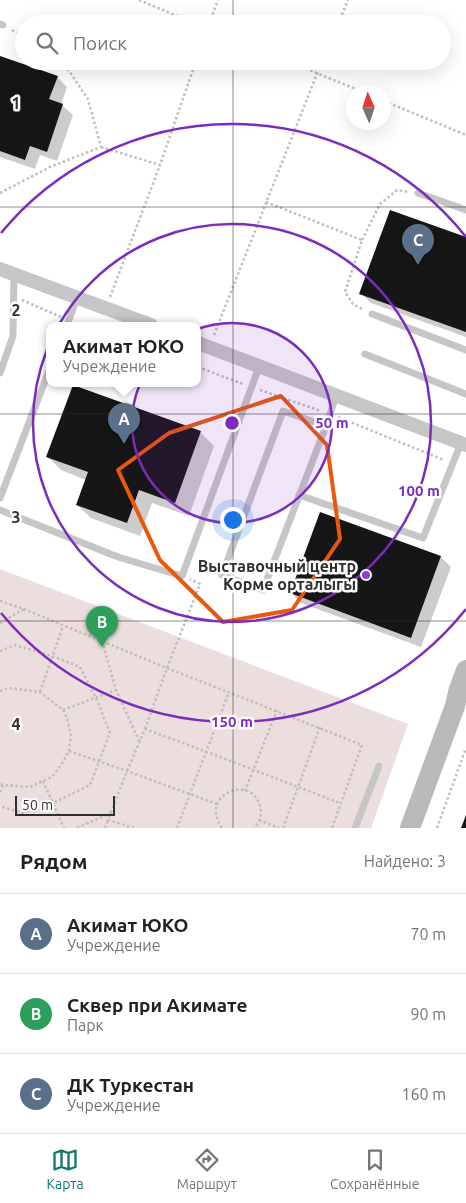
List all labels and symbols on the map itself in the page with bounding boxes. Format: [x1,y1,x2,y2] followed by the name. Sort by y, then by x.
[346,85,391,130] north arrow
[11,94,21,112] text: 1
[402,224,434,265] pin: C
[11,301,21,319] text: 2
[108,403,140,444] pin: A
[223,414,241,432] centre of rings
[315,414,349,431] text: 50 m
[398,482,440,499] text: 100 m
[220,507,246,533] your location
[11,508,21,526] text: 3
[198,557,356,593] place label: Выставочный центр Корме орталыгы
[360,569,372,581] marker: Выставочный центр Корме орталыгы
[86,606,118,647] pin: B
[211,713,253,730] text: 150 m
[11,715,21,733] text: 4
[15,793,115,816] scale bar

